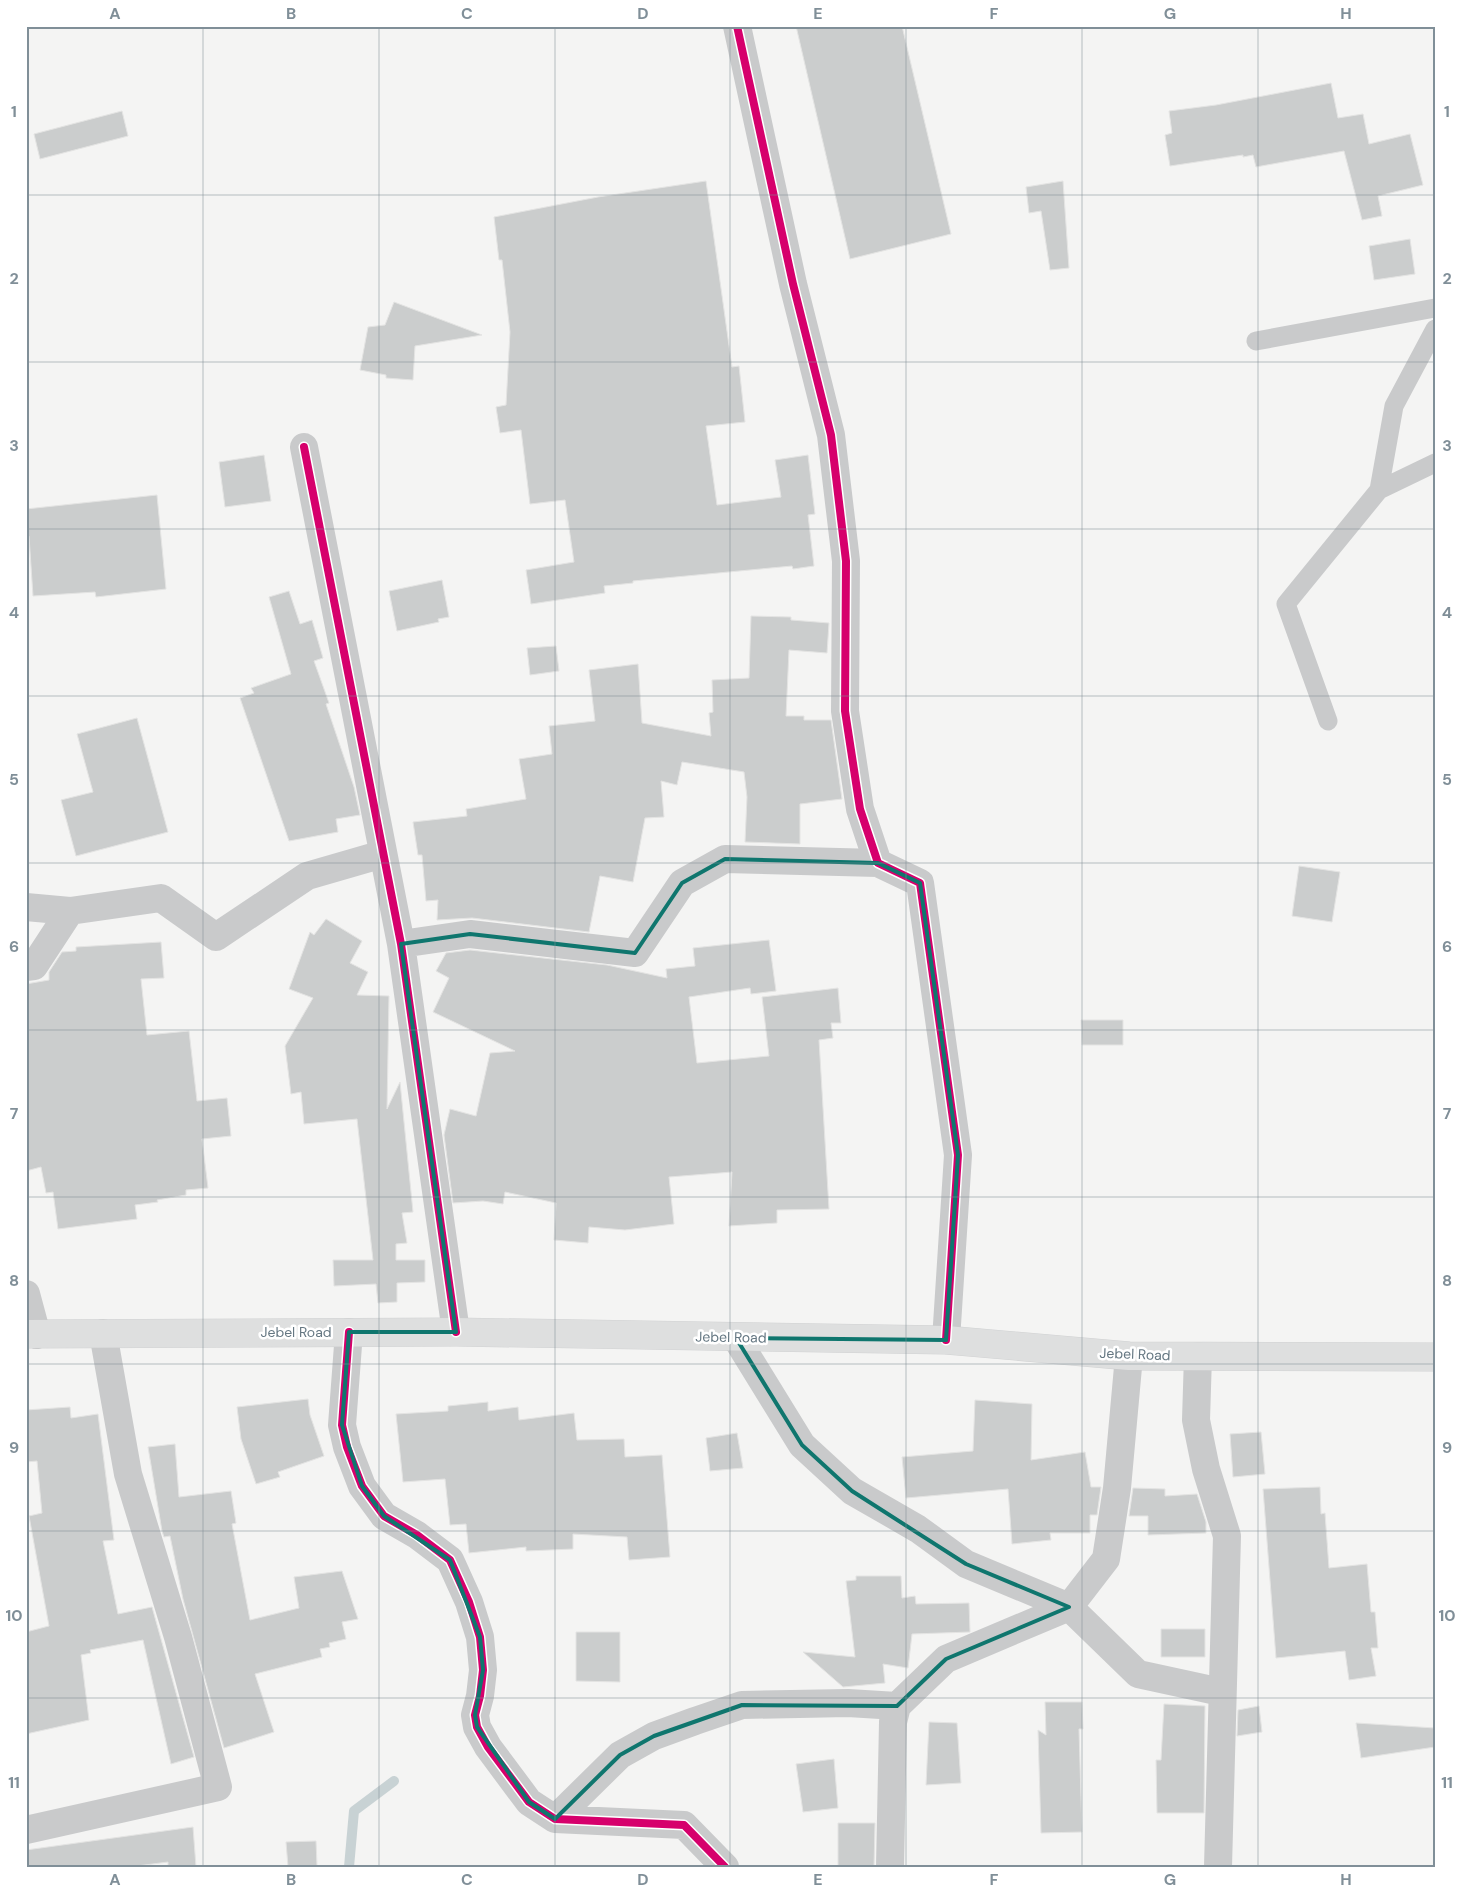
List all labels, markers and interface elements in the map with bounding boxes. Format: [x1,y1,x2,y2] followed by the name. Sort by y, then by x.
[109,3,121,24] text: A
[286,3,296,24] text: B
[461,3,473,24] text: C
[637,3,649,24] text: D
[813,3,823,24] text: E
[990,3,999,24] text: F
[1164,3,1176,24] text: G
[1340,3,1352,24] text: H
[11,101,17,122] text: 1
[1444,101,1450,122] text: 1
[9,268,19,289] text: 2
[1442,268,1452,289] text: 2
[9,435,19,456] text: 3
[1442,435,1452,456] text: 3
[9,602,19,623] text: 4
[1442,602,1452,623] text: 4
[9,769,19,790] text: 5
[1442,769,1452,790] text: 5
[9,936,19,957] text: 6
[1442,936,1452,957] text: 6
[10,1103,19,1124] text: 7
[1443,1103,1452,1124] text: 7
[9,1270,19,1291] text: 8
[1442,1270,1452,1291] text: 8
[260,1323,332,1341] street label: Jebel Road
[695,1327,767,1347] street label: Jebel Road
[1099,1344,1171,1364] street label: Jebel Road
[9,1437,19,1458] text: 9
[1442,1437,1452,1458] text: 9
[5,1605,23,1626] text: 10
[1438,1605,1456,1626] text: 10
[8,1772,20,1793] text: 11
[1441,1772,1453,1793] text: 11
[109,1869,121,1890] text: A
[286,1869,296,1890] text: B
[461,1869,473,1890] text: C
[637,1869,649,1890] text: D
[813,1869,823,1890] text: E
[990,1869,999,1890] text: F
[1164,1869,1176,1890] text: G
[1340,1869,1352,1890] text: H

